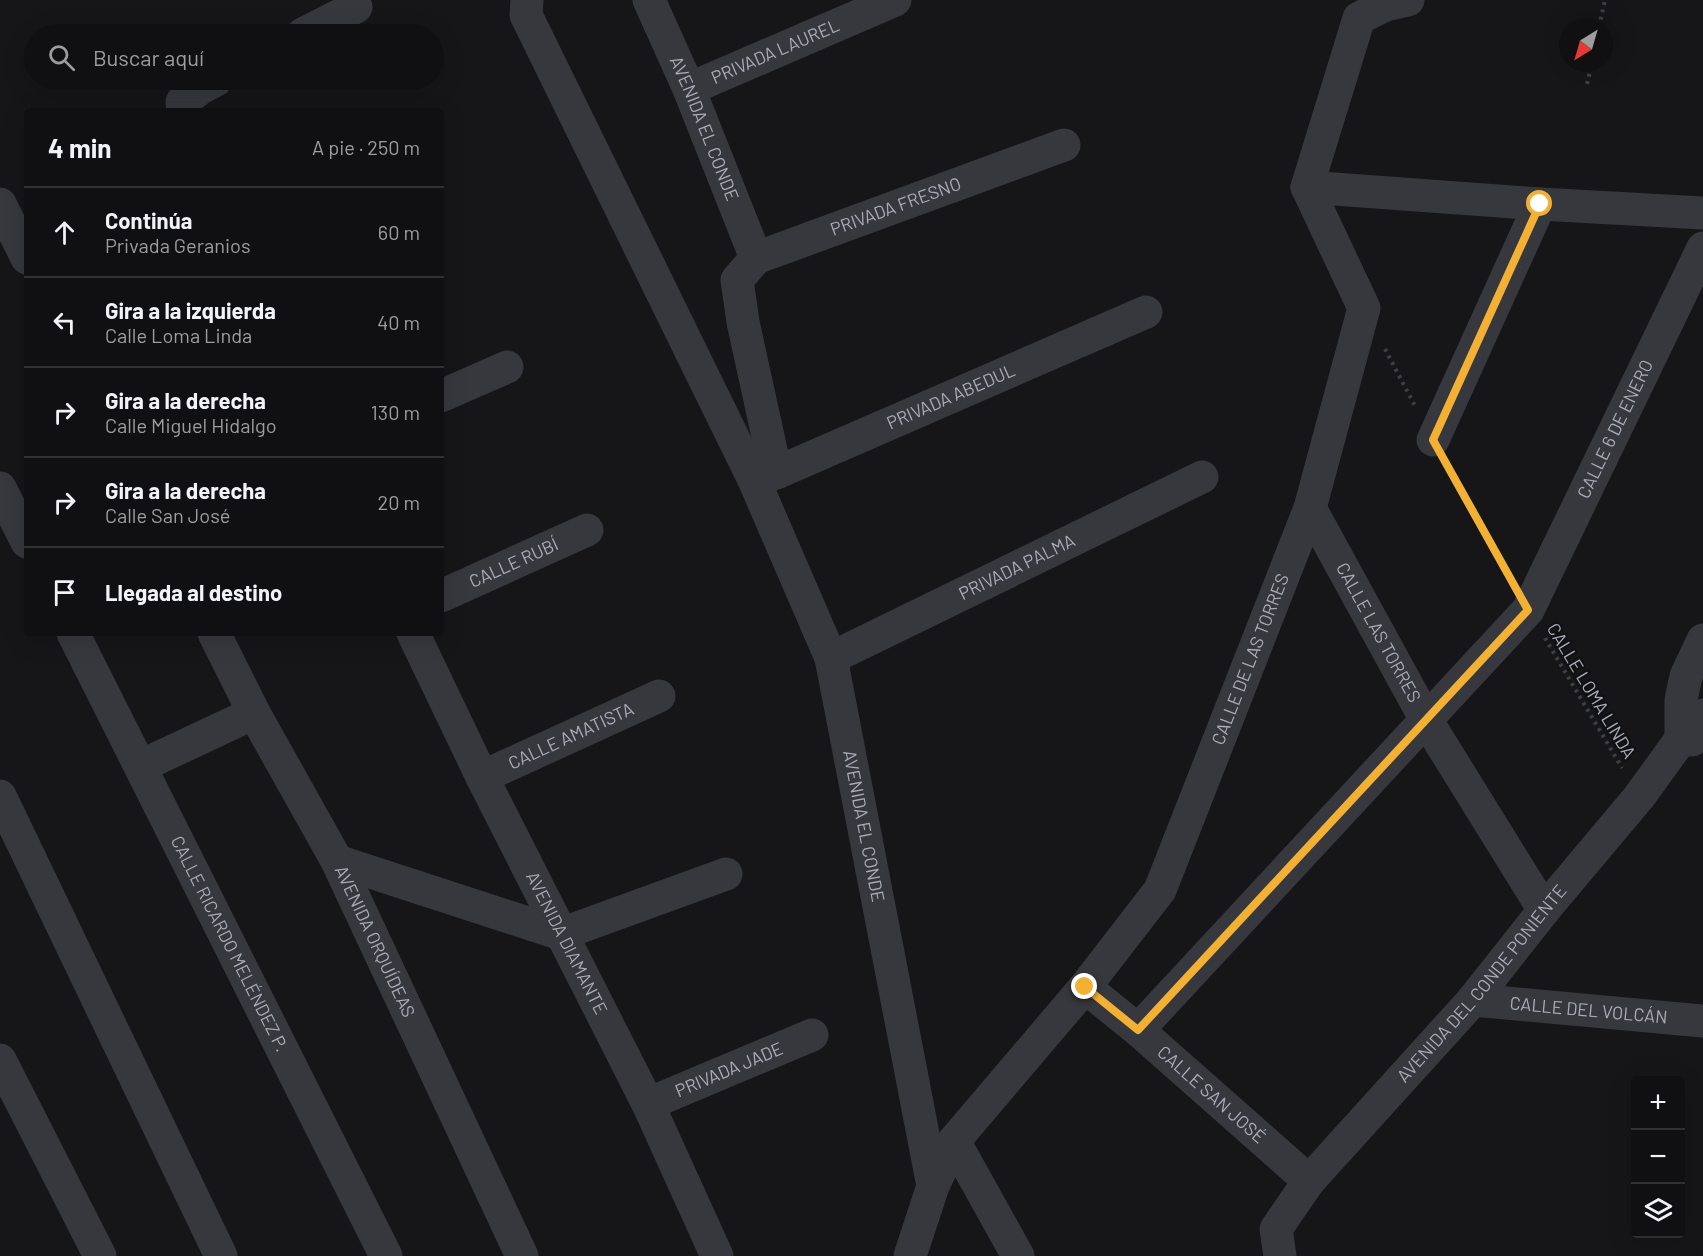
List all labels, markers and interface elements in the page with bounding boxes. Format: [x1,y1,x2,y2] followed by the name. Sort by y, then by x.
[708,14,842,88] street label: PRIVADA LAUREL
[1559,18,1613,72] north arrow
[24,24,444,90] search box
[45,41,78,74] icon: search
[93,44,204,70] text: Buscar aquí
[666,52,744,204] street label: AVENIDA EL CONDE
[48,132,112,163] text: 4 min
[312,135,420,159] text: A pie · 250 m
[827,172,964,240] street label: PRIVADA FRESNO
[1526,190,1552,216] route start
[105,207,192,233] text: Continúa
[48,216,81,249] icon: ahead
[378,220,420,244] text: 60 m
[105,233,251,257] text: Privada Geranios
[105,297,276,323] text: Gira a la izquierda
[48,306,81,339] icon: left
[377,310,420,334] text: 40 m
[105,323,252,347] text: Calle Loma Linda
[1572,356,1657,502] street label: CALLE 6 DE ENERO
[883,358,1018,433] street label: PRIVADA ABEDUL
[105,387,266,413] text: Gira a la derecha
[48,396,81,429] icon: right
[371,400,420,424] text: 130 m
[105,413,277,437] text: Calle Miguel Hidalgo
[105,477,266,503] text: Gira a la derecha
[48,486,81,519] icon: right
[377,490,420,514] text: 20 m
[105,503,230,527] text: Calle San José
[955,529,1078,604] street label: PRIVADA PALMA
[465,532,562,592] street label: CALLE RUBÍ
[1332,558,1426,706] street label: CALLE LAS TORRES
[1206,570,1293,748] street label: CALLE DE LAS TORRES
[48,576,81,609] icon: arrive
[105,579,282,605] text: Llegada al destino
[1543,619,1641,762] street label: CALLE LOMA LINDA
[504,697,637,774] street label: CALLE AMATISTA
[839,748,890,904] street label: AVENIDA EL CONDE
[167,832,294,1055] street label: CALLE RICARDO MELÉNDEZ P.
[331,862,421,1021] street label: AVENIDA ORQUÍDEAS
[522,868,613,1018] street label: AVENIDA DIAMANTE
[1392,880,1571,1087] street label: AVENIDA DEL CONDE PONIENTE
[1071,973,1097,999] route end
[1509,991,1668,1028] street label: CALLE DEL VOLCÁN
[672,1037,786,1101] street label: PRIVADA JADE
[1153,1040,1270,1147] street label: CALLE SAN JOSÉ
[1631,1076,1685,1238] map controls
[1631,1076,1685,1130] button: +
[1631,1130,1685,1184] button: −
[1631,1184,1685,1238] button: layers

